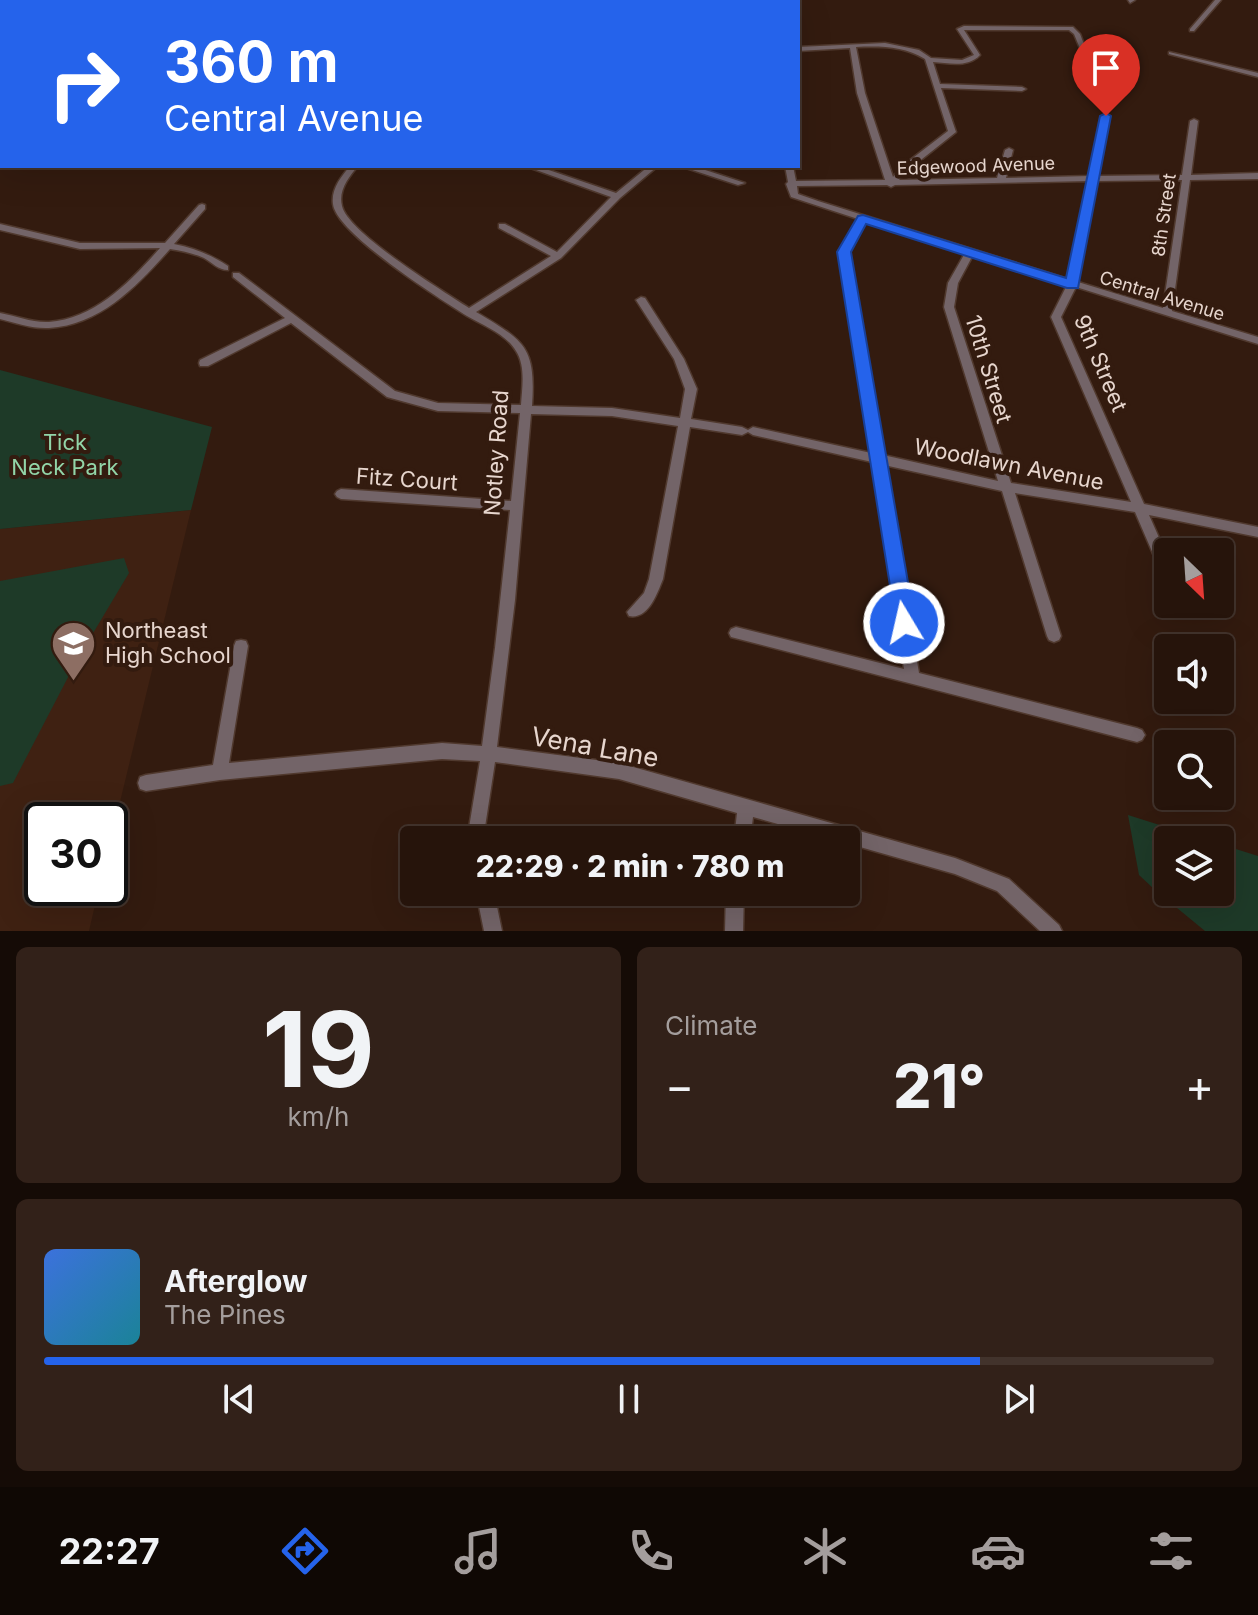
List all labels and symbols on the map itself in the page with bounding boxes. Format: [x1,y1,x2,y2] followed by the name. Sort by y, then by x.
[1072,34,1140,116] pin
[896,152,1055,179] street label: Edgewood Avenue
[1147,172,1180,258] street label: 8th Street
[1097,267,1227,325] street label: Central Avenue
[1069,311,1133,415] street label: 9th Street
[960,312,1018,426] street label: 10th Street
[479,389,513,517] street label: Notley Road
[11,429,119,480] park label: Tick Neck Park
[912,433,1106,495] street label: Woodlawn Avenue
[355,462,459,496] street label: Fitz Court
[1154,538,1234,618] north arrow
[862,581,946,665] position arrow
[105,617,231,668] place label: Northeast High School
[50,619,98,682] school or university icon: Northeast High School
[529,720,661,773] street label: Vena Lane
[24,802,128,906] speed limit sign: 30

